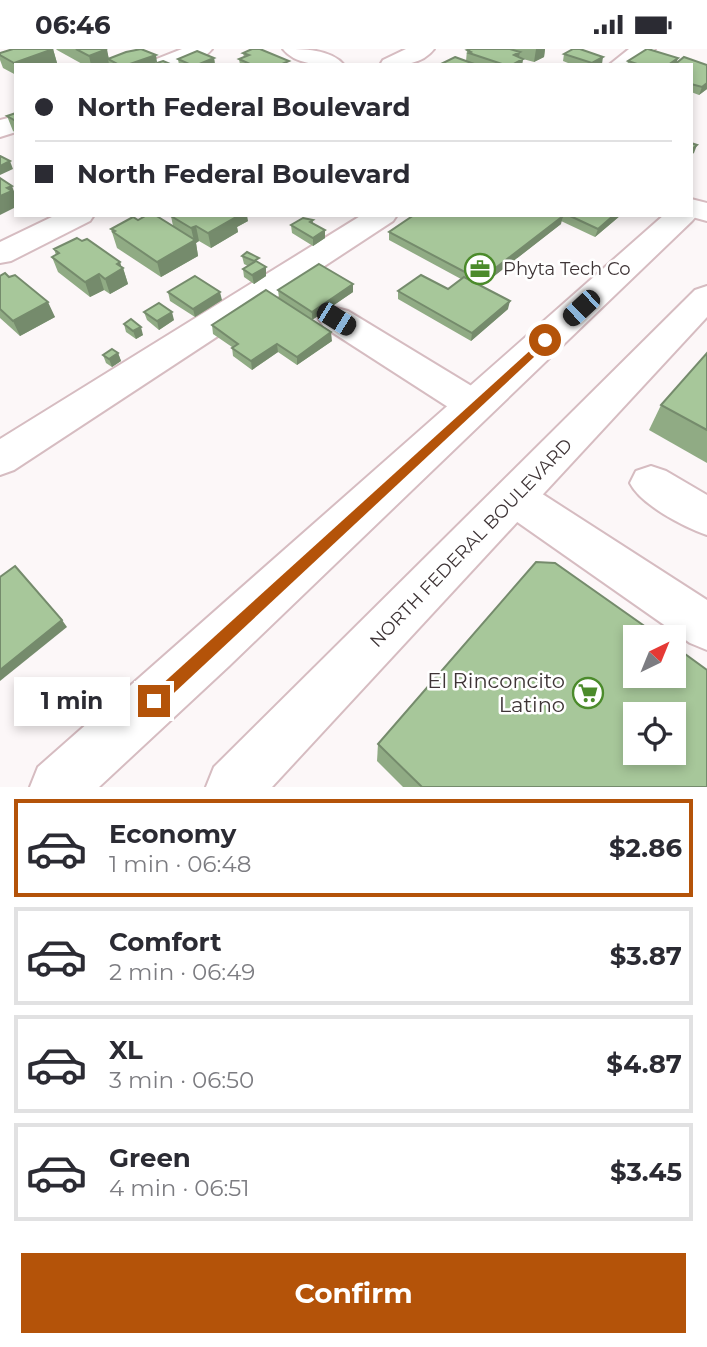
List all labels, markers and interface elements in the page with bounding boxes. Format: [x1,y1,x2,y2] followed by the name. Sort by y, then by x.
[35,9,111,41] text: 06:46
[77,91,411,123] text: North Federal Boulevard
[77,158,411,190] text: North Federal Boulevard
[463,252,497,286] office icon: Phyta Tech Co
[503,258,631,280] place label: Phyta Tech Co
[559,286,604,330] car
[313,299,360,339] car
[529,324,561,356] route start
[365,434,577,652] street label: NORTH FEDERAL BOULEVARD
[623,625,686,688] north arrow
[623,625,686,765] map controls
[427,668,565,717] place label: El Rinconcito Latino
[571,676,605,710] supermarket icon: El Rinconcito Latino
[14,677,130,725] callout: 1 min
[138,685,170,717] route end
[41,687,103,715] text: 1 min
[623,702,686,765] button: locate
[25,817,88,880] icon: car
[109,818,236,850] text: Economy
[609,832,682,864] text: $2.86
[109,850,252,878] text: 1 min · 06:48
[25,925,88,988] icon: car
[109,926,221,958] text: Comfort
[610,940,682,972] text: $3.87
[109,958,255,986] text: 2 min · 06:49
[25,1033,88,1096] icon: car
[109,1034,143,1066] text: XL
[606,1048,682,1080] text: $4.87
[109,1066,254,1094] text: 3 min · 06:50
[25,1141,88,1204] icon: car
[109,1142,191,1174] text: Green
[610,1156,682,1188] text: $3.45
[109,1174,250,1202] text: 4 min · 06:51
[21,1253,686,1333] button: Confirm

